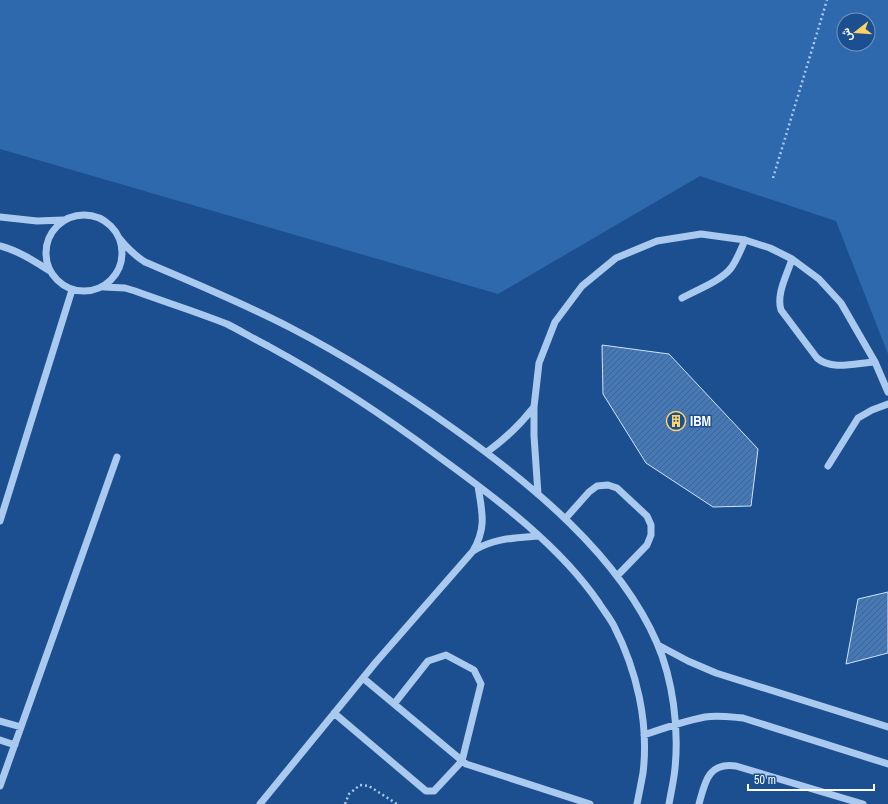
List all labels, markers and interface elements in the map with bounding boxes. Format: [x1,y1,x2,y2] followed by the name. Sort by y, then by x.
[836,12,876,52] north arrow
[838,27,855,43] text: ش
[665,410,687,432] building icon: IBM
[690,412,711,430] place label: IBM
[748,766,874,792] scale bar
[754,772,776,788] text: 50 m

